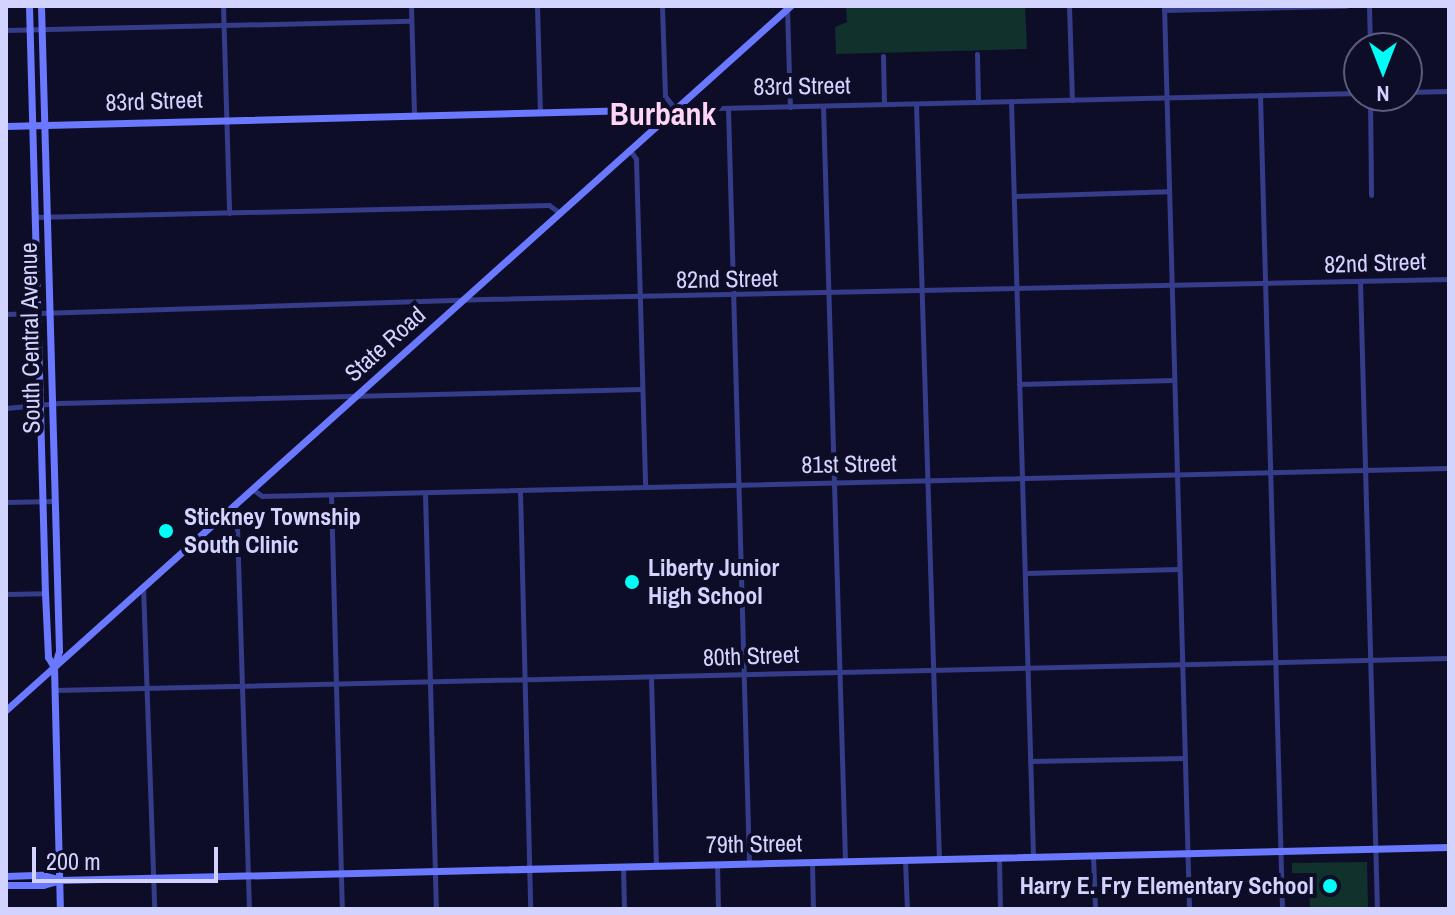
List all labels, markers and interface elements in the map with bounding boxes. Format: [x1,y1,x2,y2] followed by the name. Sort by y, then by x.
[1343,32,1423,112] north arrow
[753,71,851,101] street label: 83rd Street
[1376,79,1390,109] text: N
[105,85,203,117] street label: 83rd Street
[610,95,716,133] district label: Burbank
[14,242,46,434] street label: South Central Avenue
[1324,247,1426,279] street label: 82nd Street
[676,264,778,294] street label: 82nd Street
[339,300,431,388] street label: State Road
[801,449,897,479] street label: 81st Street
[184,503,361,559] place label: Stickney Township South Clinic
[155,520,177,542] marker: Stickney Township South Clinic
[648,554,779,610] place label: Liberty Junior High School
[623,573,641,591] marker: Liberty Junior High School
[702,640,800,672] street label: 80th Street
[706,829,802,859] street label: 79th Street
[36,831,222,881] scale bar
[46,845,101,877] text: 200 m
[1020,872,1314,900] place label: Harry E. Fry Elementary School
[1321,877,1339,895] marker: Harry E. Fry Elementary School

